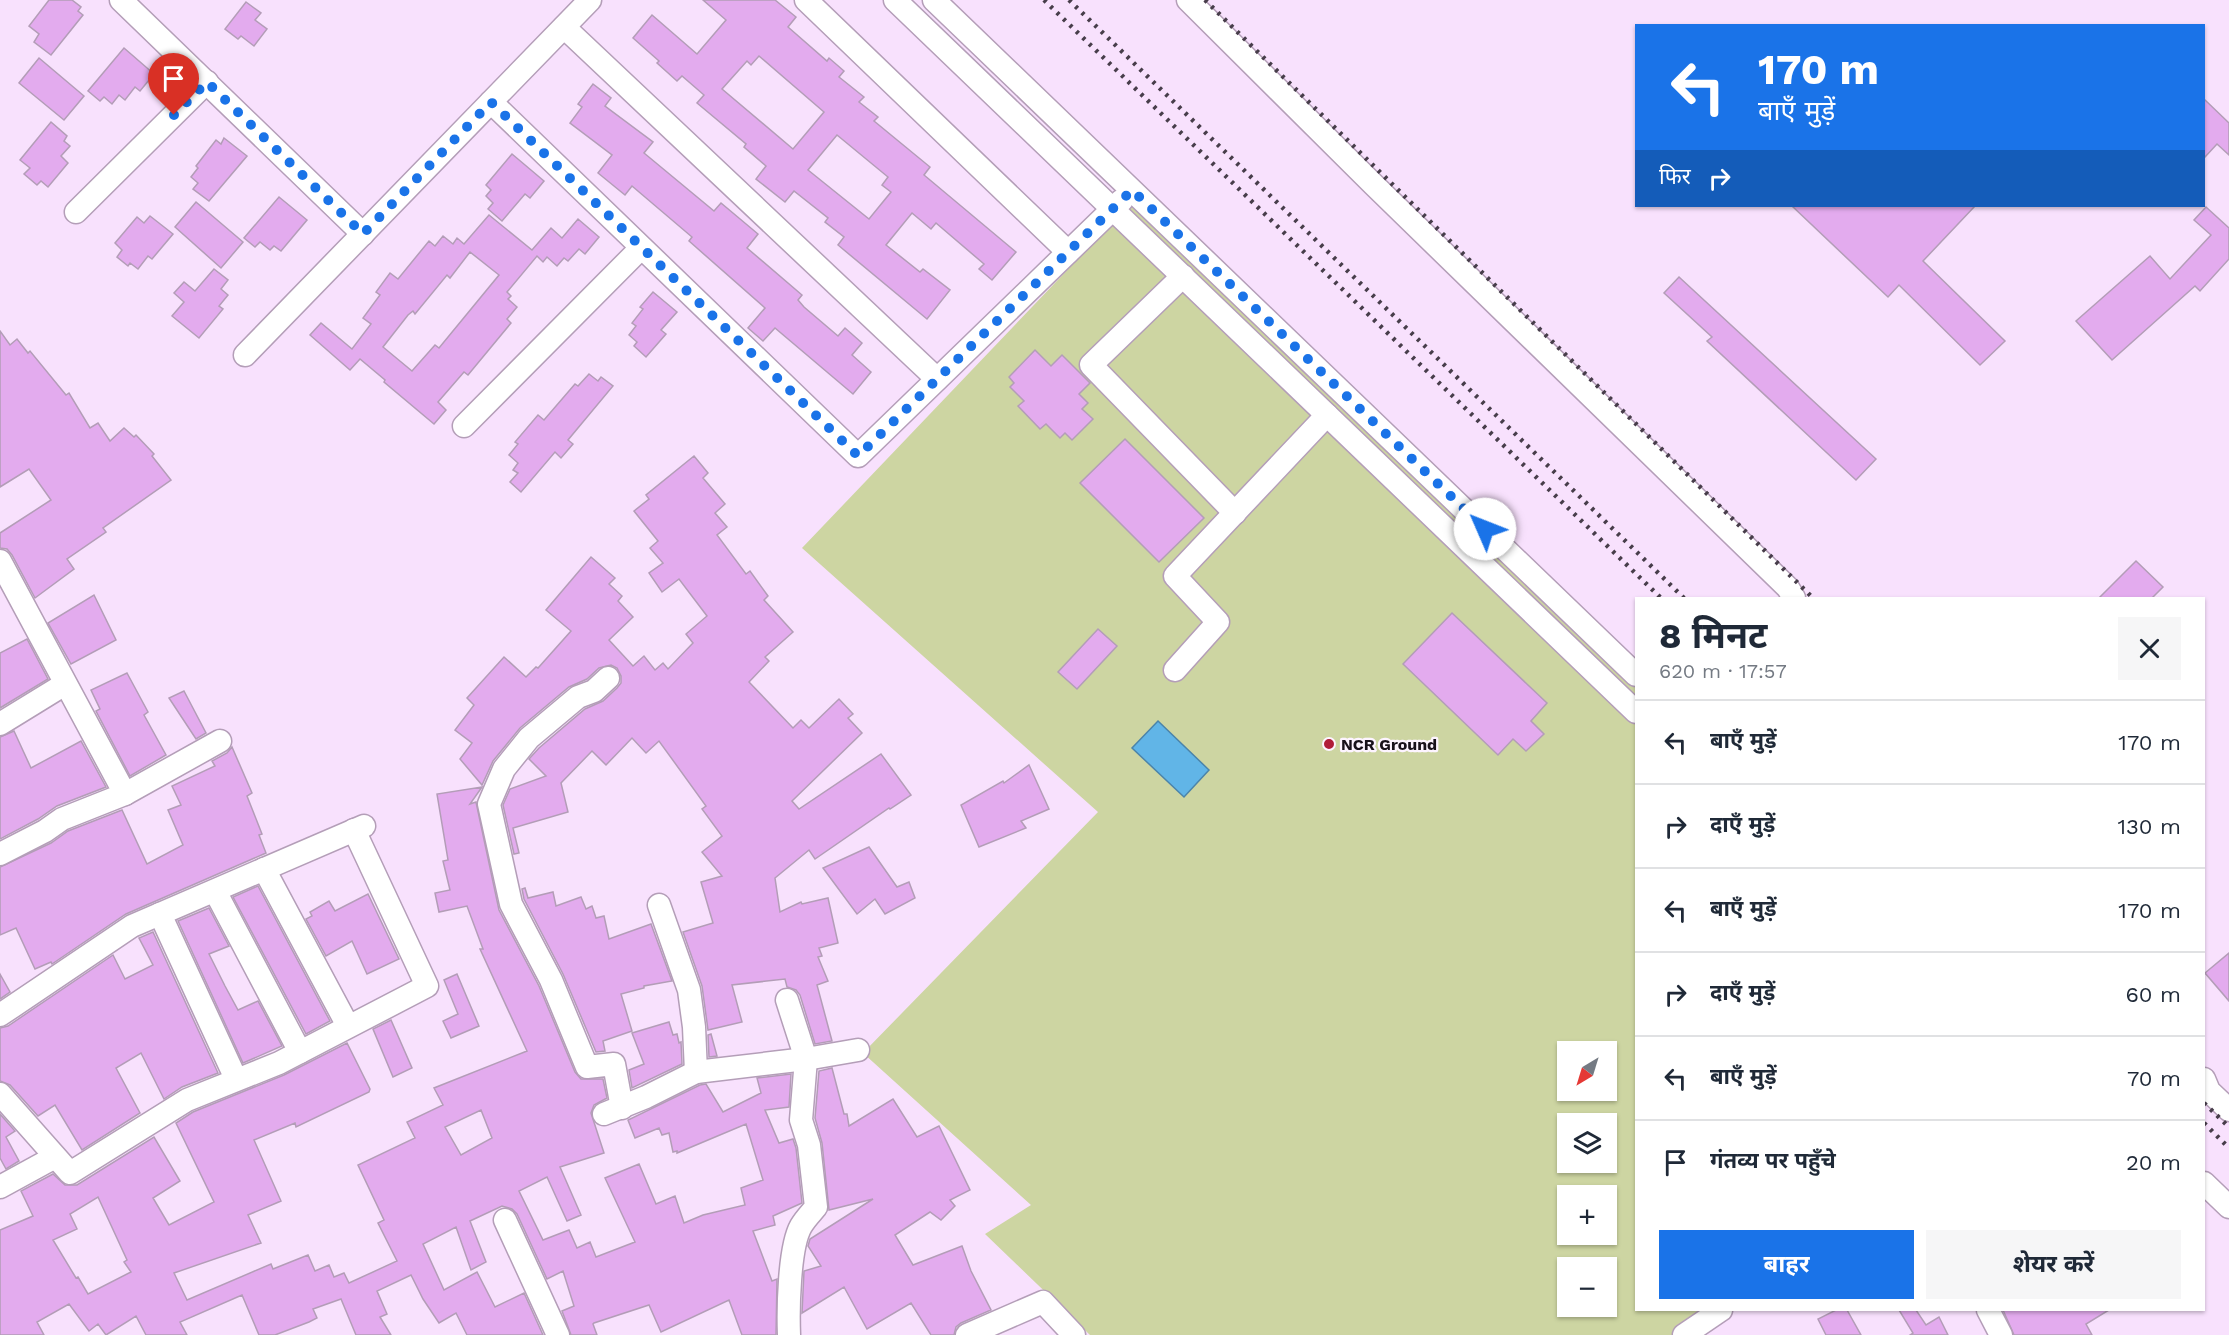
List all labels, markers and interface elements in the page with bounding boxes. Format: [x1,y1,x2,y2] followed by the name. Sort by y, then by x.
[1758,45,1879,94] text: 170 m
[1659,48,1737,126] icon: left
[148,53,199,115] pin
[157,62,190,95] icon: arrive
[1758,95,1835,127] text: बाएँ मुड़ें
[1703,162,1736,195] icon: right
[1659,164,1691,189] text: फिर
[1453,497,1517,561] position arrow
[1659,615,1767,657] text: 8 मिनट
[2118,617,2181,680] button: close
[1659,659,1787,683] text: 620 m · 17:57
[1659,726,1692,759] icon: left
[1710,728,1777,753] text: बाएँ मुड़ें
[2118,730,2181,755] text: 170 m
[1341,735,1437,754] place label: NCR Ground
[1322,737,1336,751] marker: NCR Ground
[1659,810,1692,843] icon: right
[1710,812,1775,837] text: दाएँ मुड़ें
[2117,814,2181,839] text: 130 m
[1659,894,1692,927] icon: left
[1710,896,1777,921] text: बाएँ मुड़ें
[2118,898,2181,923] text: 170 m
[1659,978,1692,1011] icon: right
[1710,980,1775,1005] text: दाएँ मुड़ें
[2125,982,2181,1007] text: 60 m
[1557,1041,1617,1101] north arrow
[1557,1041,1617,1317] map controls
[1659,1062,1692,1095] icon: left
[1710,1064,1777,1089] text: बाएँ मुड़ें
[2127,1066,2181,1091] text: 70 m
[1557,1113,1617,1173] button: layers
[1659,1146,1692,1179] icon: arrive
[1710,1148,1836,1173] text: गंतव्य पर पहुँचे
[2126,1150,2181,1175] text: 20 m
[1557,1185,1617,1245] button: +
[1659,1230,1914,1299] button: बाहर
[1926,1230,2181,1299] button: शेयर करें
[1557,1257,1617,1317] button: −

